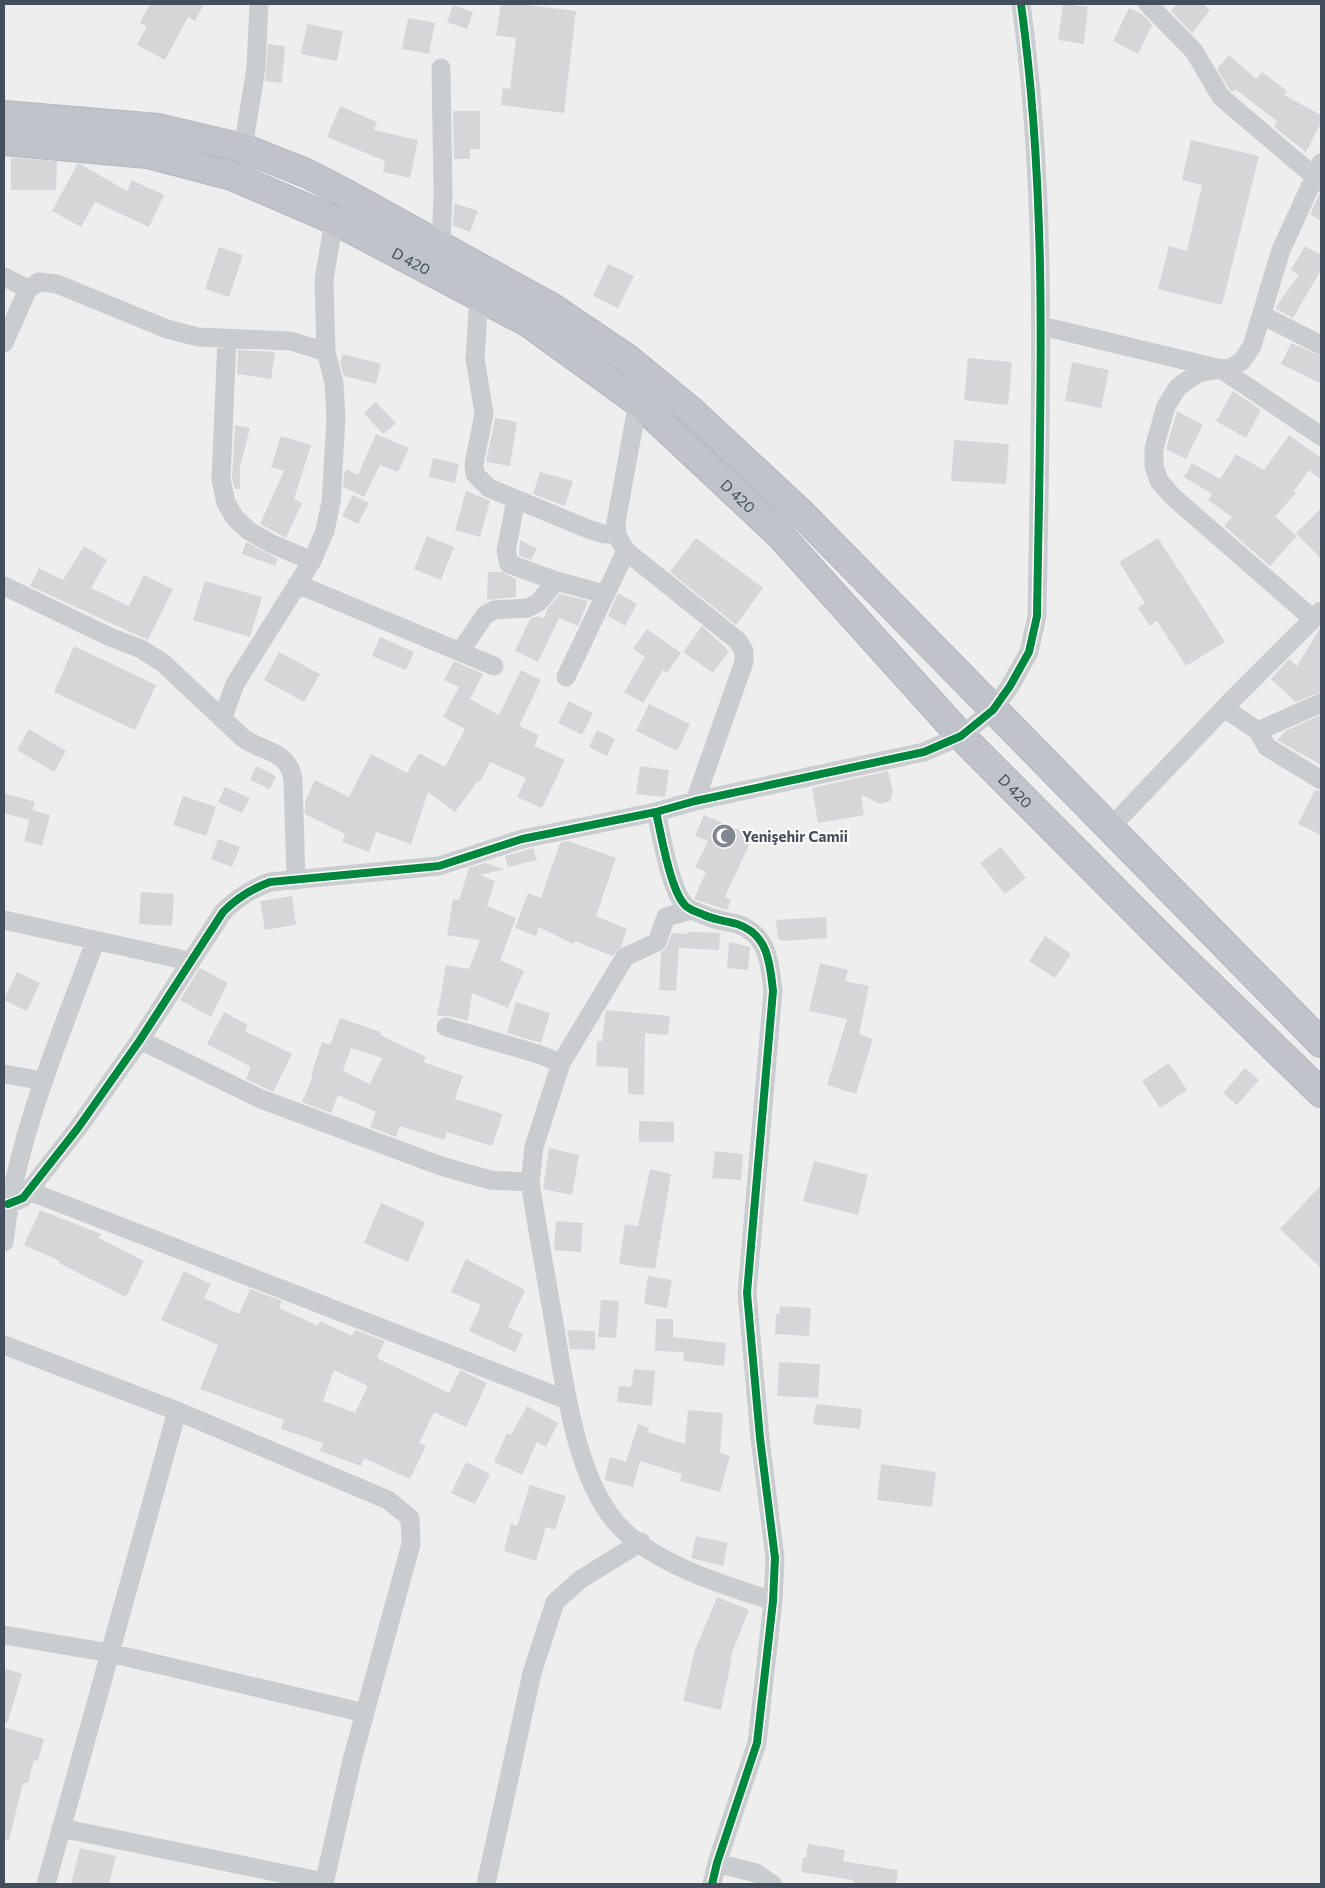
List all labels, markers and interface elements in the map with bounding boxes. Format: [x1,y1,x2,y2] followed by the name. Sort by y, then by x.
[389,243,434,278] street label: D 420
[717,475,759,516] street label: D 420
[995,770,1036,812] street label: D 420
[711,823,737,849] mosque icon: Yenişehir Camii
[742,827,848,845] place label: Yenişehir Camii

